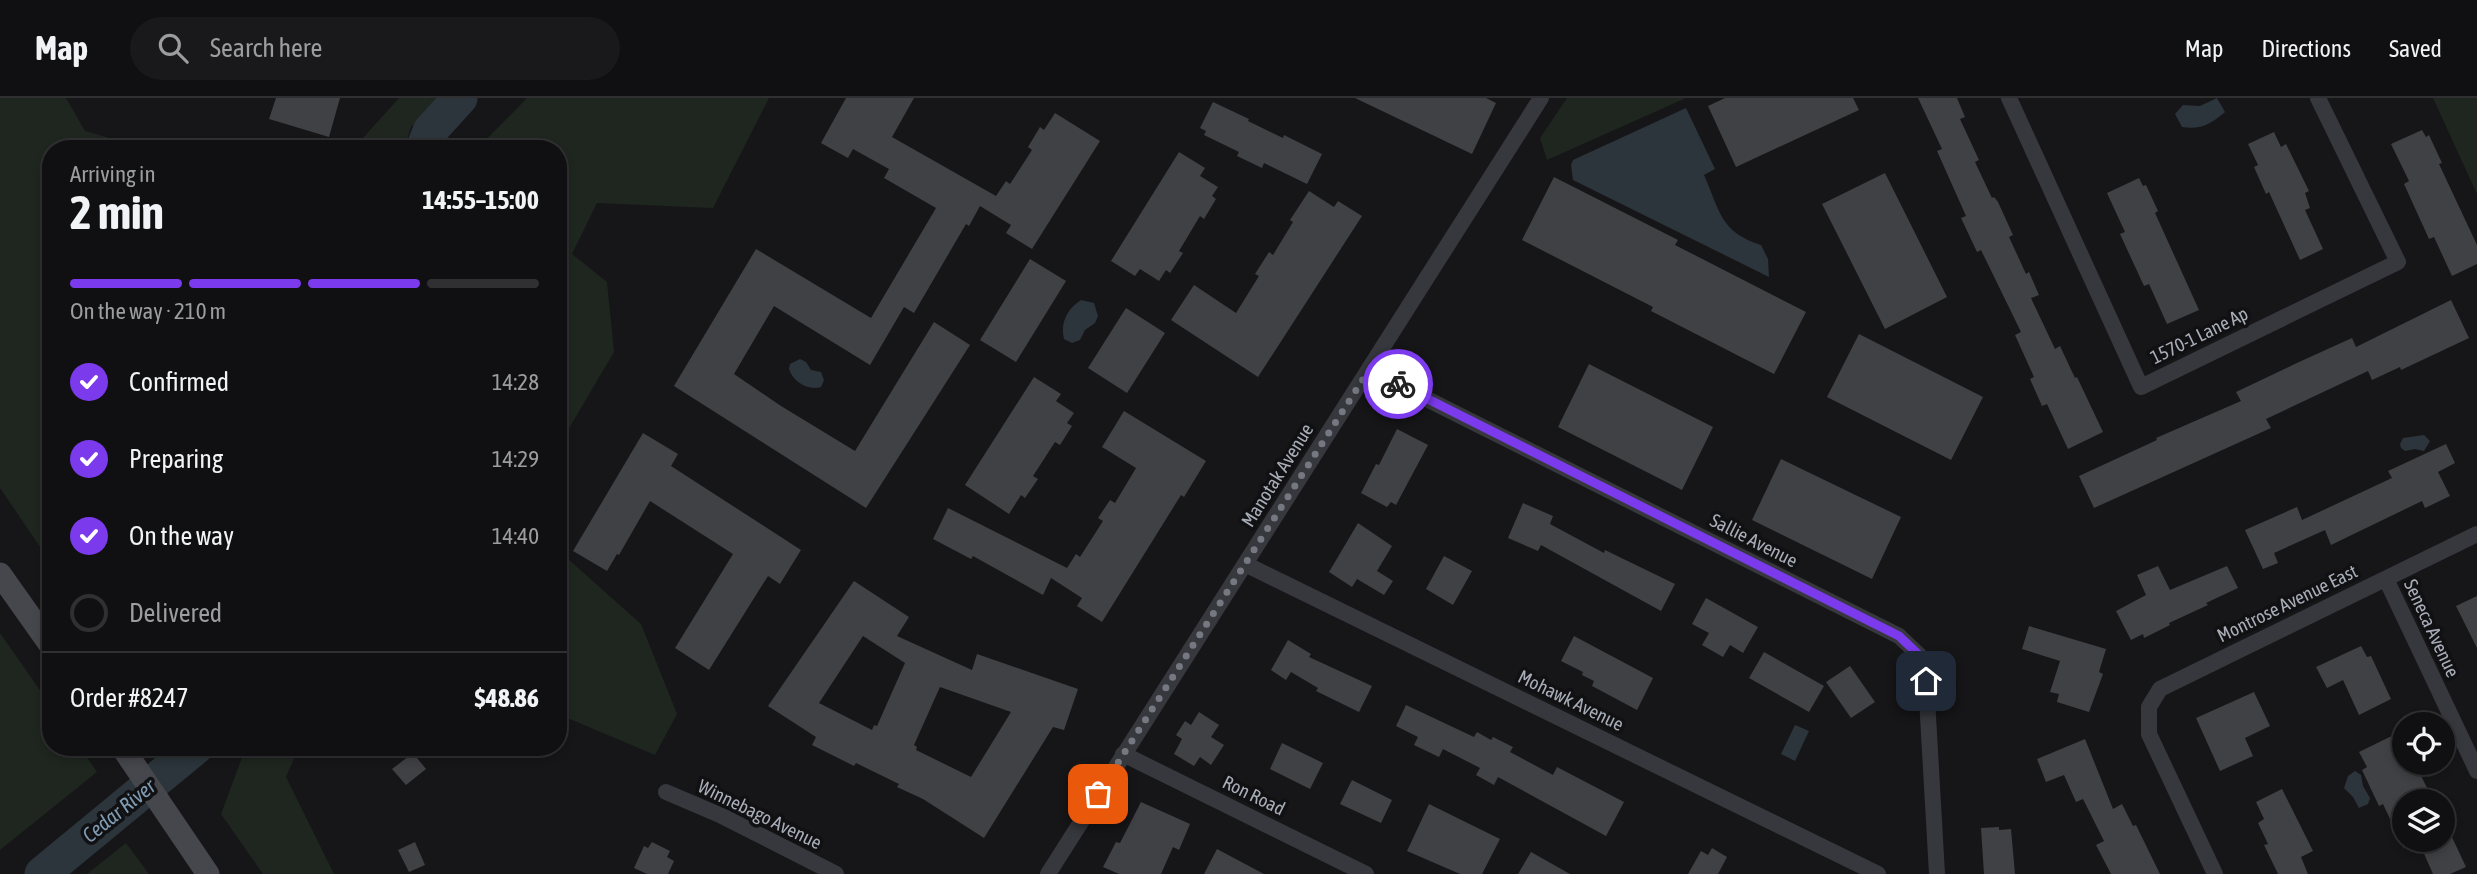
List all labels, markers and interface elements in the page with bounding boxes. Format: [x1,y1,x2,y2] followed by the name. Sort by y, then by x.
[130,17,620,80] search box
[35,29,88,67] text: Map
[154,29,192,67] icon: search
[210,33,322,63] text: Search here
[2185,35,2223,62] text: Map
[2261,35,2351,62] text: Directions
[2389,35,2442,62] text: Saved
[70,161,156,187] text: Arriving in
[422,185,539,215] text: 14:55–15:00
[70,186,164,239] text: 2 min
[70,298,226,324] text: On the way · 210 m
[2147,302,2251,368] street label: 1570-1 Lane Ap
[1363,349,1433,419] courier
[70,363,108,401] icon: check
[1379,365,1417,403] icon: bike
[129,367,229,397] text: Confirmed
[492,369,539,395] text: 14:28
[1237,419,1317,531] street label: Manotak Avenue
[70,440,108,478] icon: check
[129,444,223,474] text: Preparing
[492,446,539,472] text: 14:29
[1707,509,1801,571] street label: Sallie Avenue
[70,517,108,555] icon: check
[129,521,234,551] text: On the way
[492,523,539,549] text: 14:40
[2213,560,2361,646] street label: Montrose Avenue East
[2400,576,2464,680] street label: Seneca Avenue
[129,598,222,628] text: Delivered
[1896,651,1956,711] pin
[1907,662,1945,700] icon: home
[1515,665,1627,735] street label: Mohawk Avenue
[70,683,189,713] text: Order #8247
[475,683,539,713] text: $48.86
[2392,712,2455,852] map controls
[2392,712,2455,775] button: locate
[1068,764,1128,824] pin
[1219,771,1289,819] street label: Ron Road
[77,773,160,847] water label: Cedar River
[695,775,825,853] street label: Winnebago Avenue
[1079,775,1117,813] icon: bag
[2392,789,2455,852] button: layers

